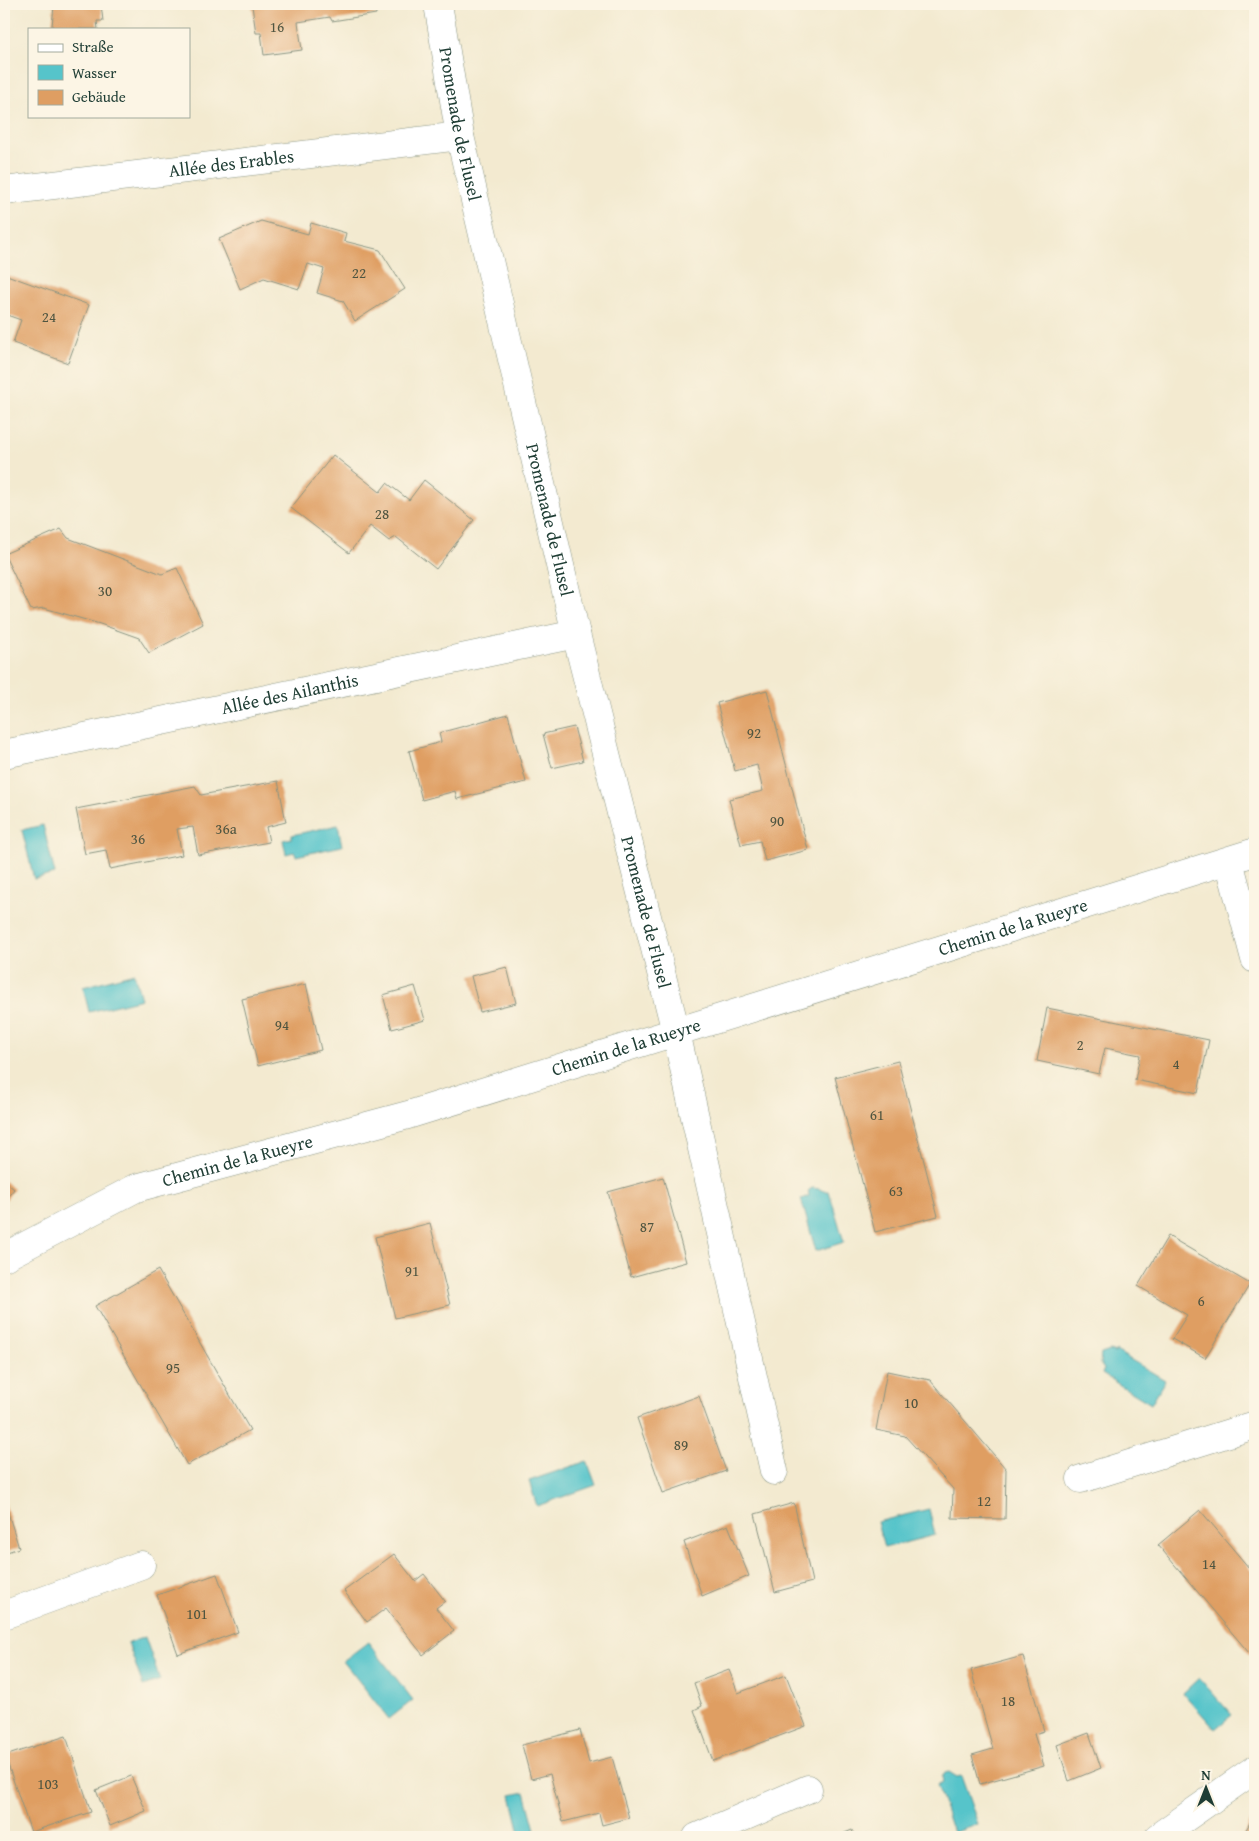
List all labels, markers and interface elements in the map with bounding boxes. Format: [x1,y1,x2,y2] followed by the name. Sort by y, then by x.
[270,16,284,37] house number: 16
[28,28,190,118] legend
[72,36,114,57] text: Straße
[432,45,489,203] street label: Promenade de Flusel
[72,62,116,83] text: Wasser
[72,86,126,107] text: Gebäude
[167,142,295,184] street label: Allée des Erables
[352,262,366,283] house number: 22
[42,306,56,327] house number: 24
[519,441,581,599] street label: Promenade de Flusel
[375,503,389,524] house number: 28
[98,580,112,601] house number: 30
[219,666,361,721] street label: Allée des Ailanthis
[747,722,761,743] house number: 92
[770,810,784,831] house number: 90
[215,818,237,839] house number: 36a
[131,828,145,849] house number: 36
[614,833,679,991] street label: Promenade de Flusel
[935,891,1091,963] street label: Chemin de la Rueyre
[548,1011,704,1083] street label: Chemin de la Rueyre
[275,1014,289,1035] house number: 94
[1076,1034,1084,1055] house number: 2
[1172,1053,1180,1074] house number: 4
[870,1104,884,1125] house number: 61
[159,1127,316,1193] street label: Chemin de la Rueyre
[889,1180,903,1201] house number: 63
[640,1216,654,1237] house number: 87
[405,1260,419,1281] house number: 91
[1197,1290,1205,1311] house number: 6
[166,1357,180,1378] house number: 95
[904,1392,918,1413] house number: 10
[674,1434,688,1455] house number: 89
[977,1490,991,1511] house number: 12
[1202,1553,1216,1574] house number: 14
[186,1603,208,1624] house number: 101
[1001,1690,1015,1711] house number: 18
[1182,1764,1232,1814] north arrow
[1201,1765,1211,1785] text: N
[37,1773,59,1794] house number: 103

